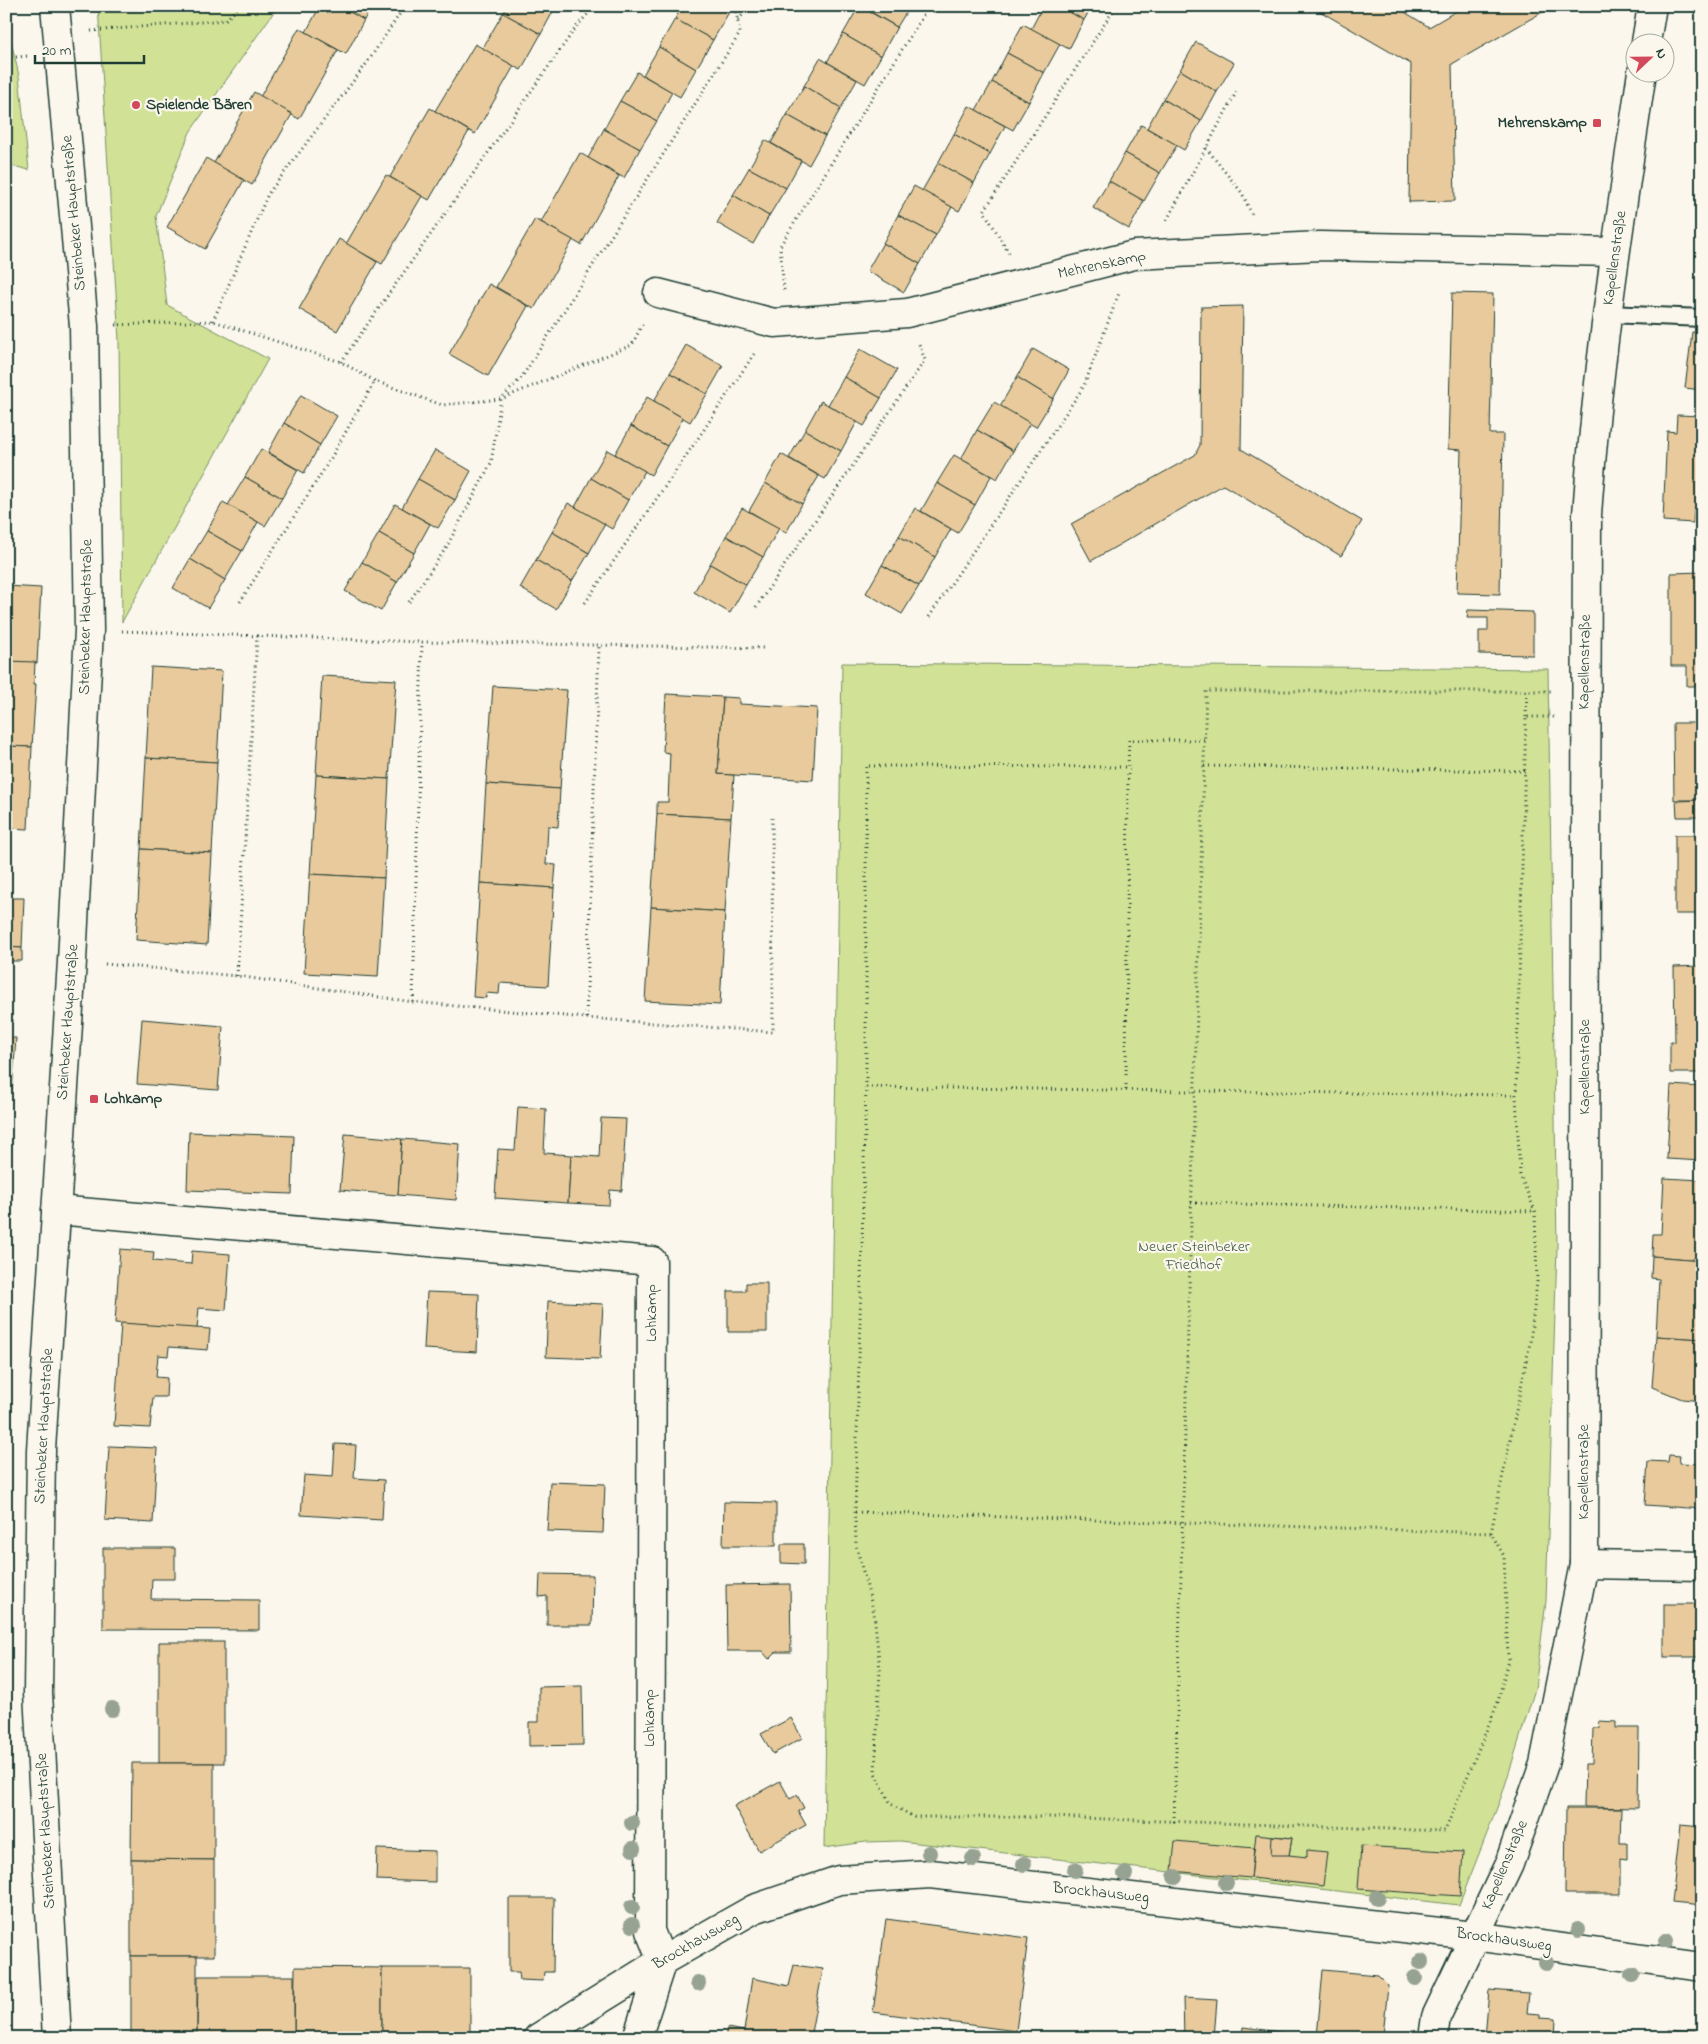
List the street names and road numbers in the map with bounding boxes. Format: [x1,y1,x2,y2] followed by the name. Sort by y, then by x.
[55,133,93,292] street label: Steinbeker Hauptstraße
[1596,208,1634,307] street label: Kapellenstraße
[1056,244,1149,286] street label: Mehrenskamp
[73,538,99,695] street label: Steinbeker Hauptstraße
[1572,613,1598,710] street label: Kapellenstraße
[51,942,85,1101] street label: Steinbeker Hauptstraße
[1573,1018,1597,1115] street label: Kapellenstraße
[640,1284,664,1342] street label: Lohkamp
[28,1347,60,1505] street label: Steinbeker Hauptstraße
[1572,1423,1596,1520] street label: Kapellenstraße
[638,1689,662,1747] street label: Lohkamp
[30,1752,62,1910] street label: Steinbeker Hauptstraße
[1475,1816,1535,1914] street label: Kapellenstraße
[1051,1876,1150,1910] street label: Brockhausweg
[647,1907,744,1977] street label: Brockhausweg
[1454,1921,1553,1959] street label: Brockhausweg

